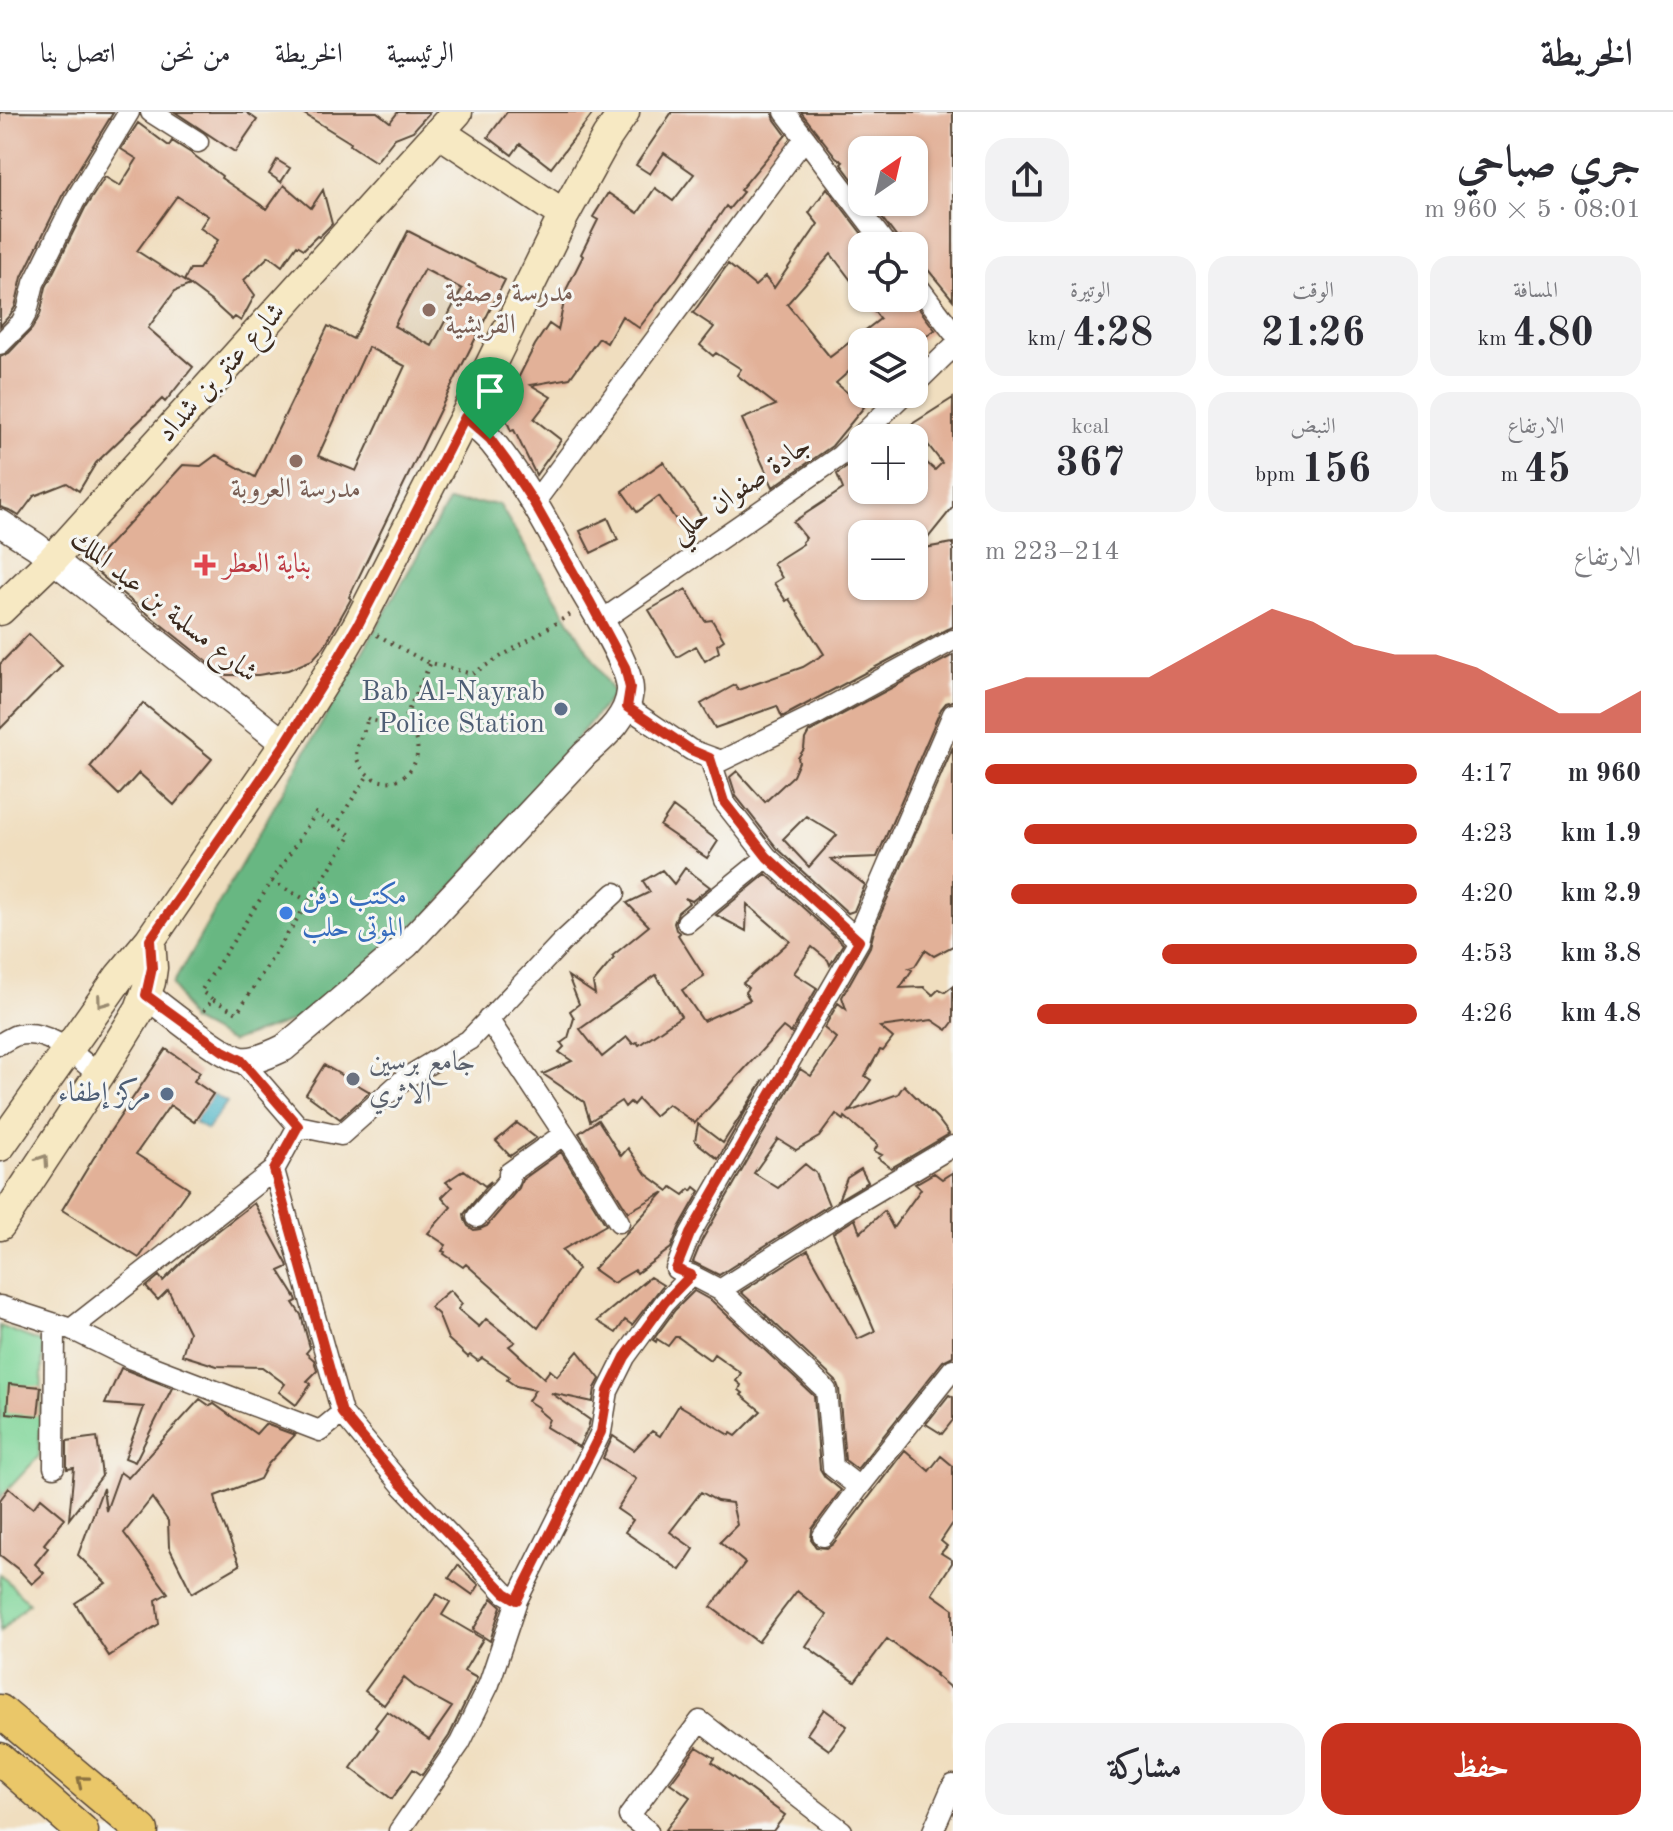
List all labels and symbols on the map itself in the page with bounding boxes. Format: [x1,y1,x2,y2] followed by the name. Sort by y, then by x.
[848,136,928,216] north arrow
[445,280,573,341] place label: مدرسة وصفية القريشية
[153,298,297,453] street label: شارع عنتر بن شداد
[420,301,438,319] marker: مدرسة وصفية القريشية
[456,357,524,439] pin
[665,431,822,557] street label: جادة صفوان حللي
[287,452,305,470] marker: مدرسة العروبة
[231,476,361,505] place label: مدرسة العروبة
[60,525,262,694] street label: شارع مسلمة بن عبد الملك
[220,551,311,580] place label: بناية العطر
[194,554,216,576] marker: بناية العطر
[361,679,545,739] place label: Bab Al-Nayrab Police Station
[552,700,570,718] marker: Bab Al-Nayrab Police Station
[302,881,407,944] place label: مكتب دفن الموتى حلب
[277,904,295,922] marker: مكتب دفن الموتى حلب
[97,993,111,1007] one-way arrow
[369,1049,475,1115] place label: جامع برسين الاثري
[344,1070,362,1088] marker: جامع برسين الاثري
[58,1077,151,1111] place label: مركز إطفاء
[158,1085,176,1103] marker: مركز إطفاء
[33,1154,48,1168] one-way arrow
[77,1776,92,1791] one-way arrow

